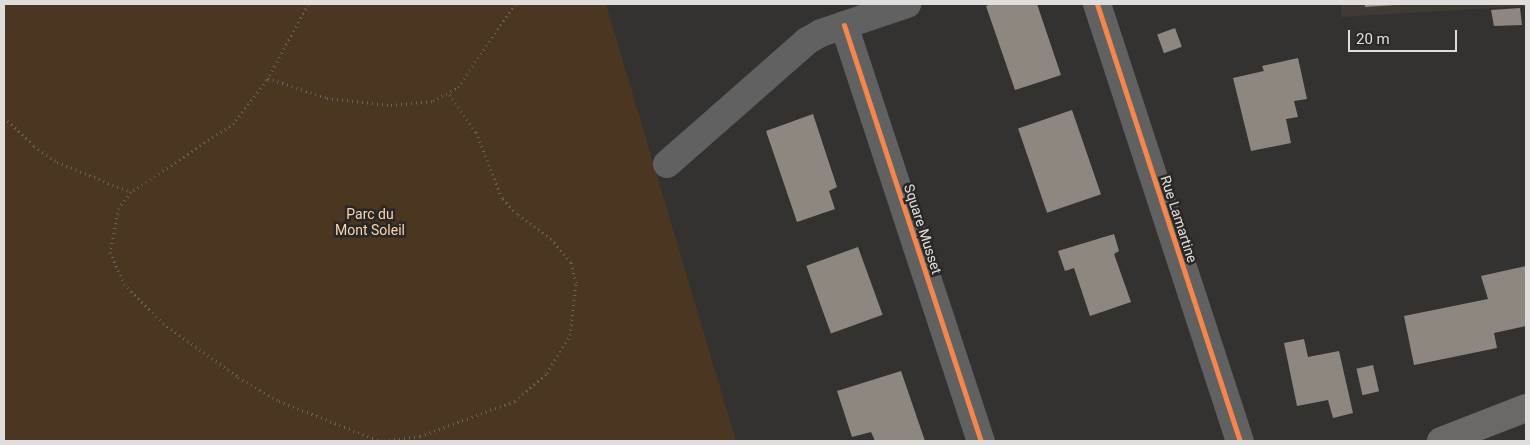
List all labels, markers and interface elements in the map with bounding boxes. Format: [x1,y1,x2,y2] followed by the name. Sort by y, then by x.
[1350,20,1459,52] scale bar
[1356,30,1390,48] text: 20 m
[1157,173,1201,265] street label: Rue Lamartine
[901,182,945,276] street label: Square Musset
[335,206,405,238] park label: Parc du Mont Soleil

